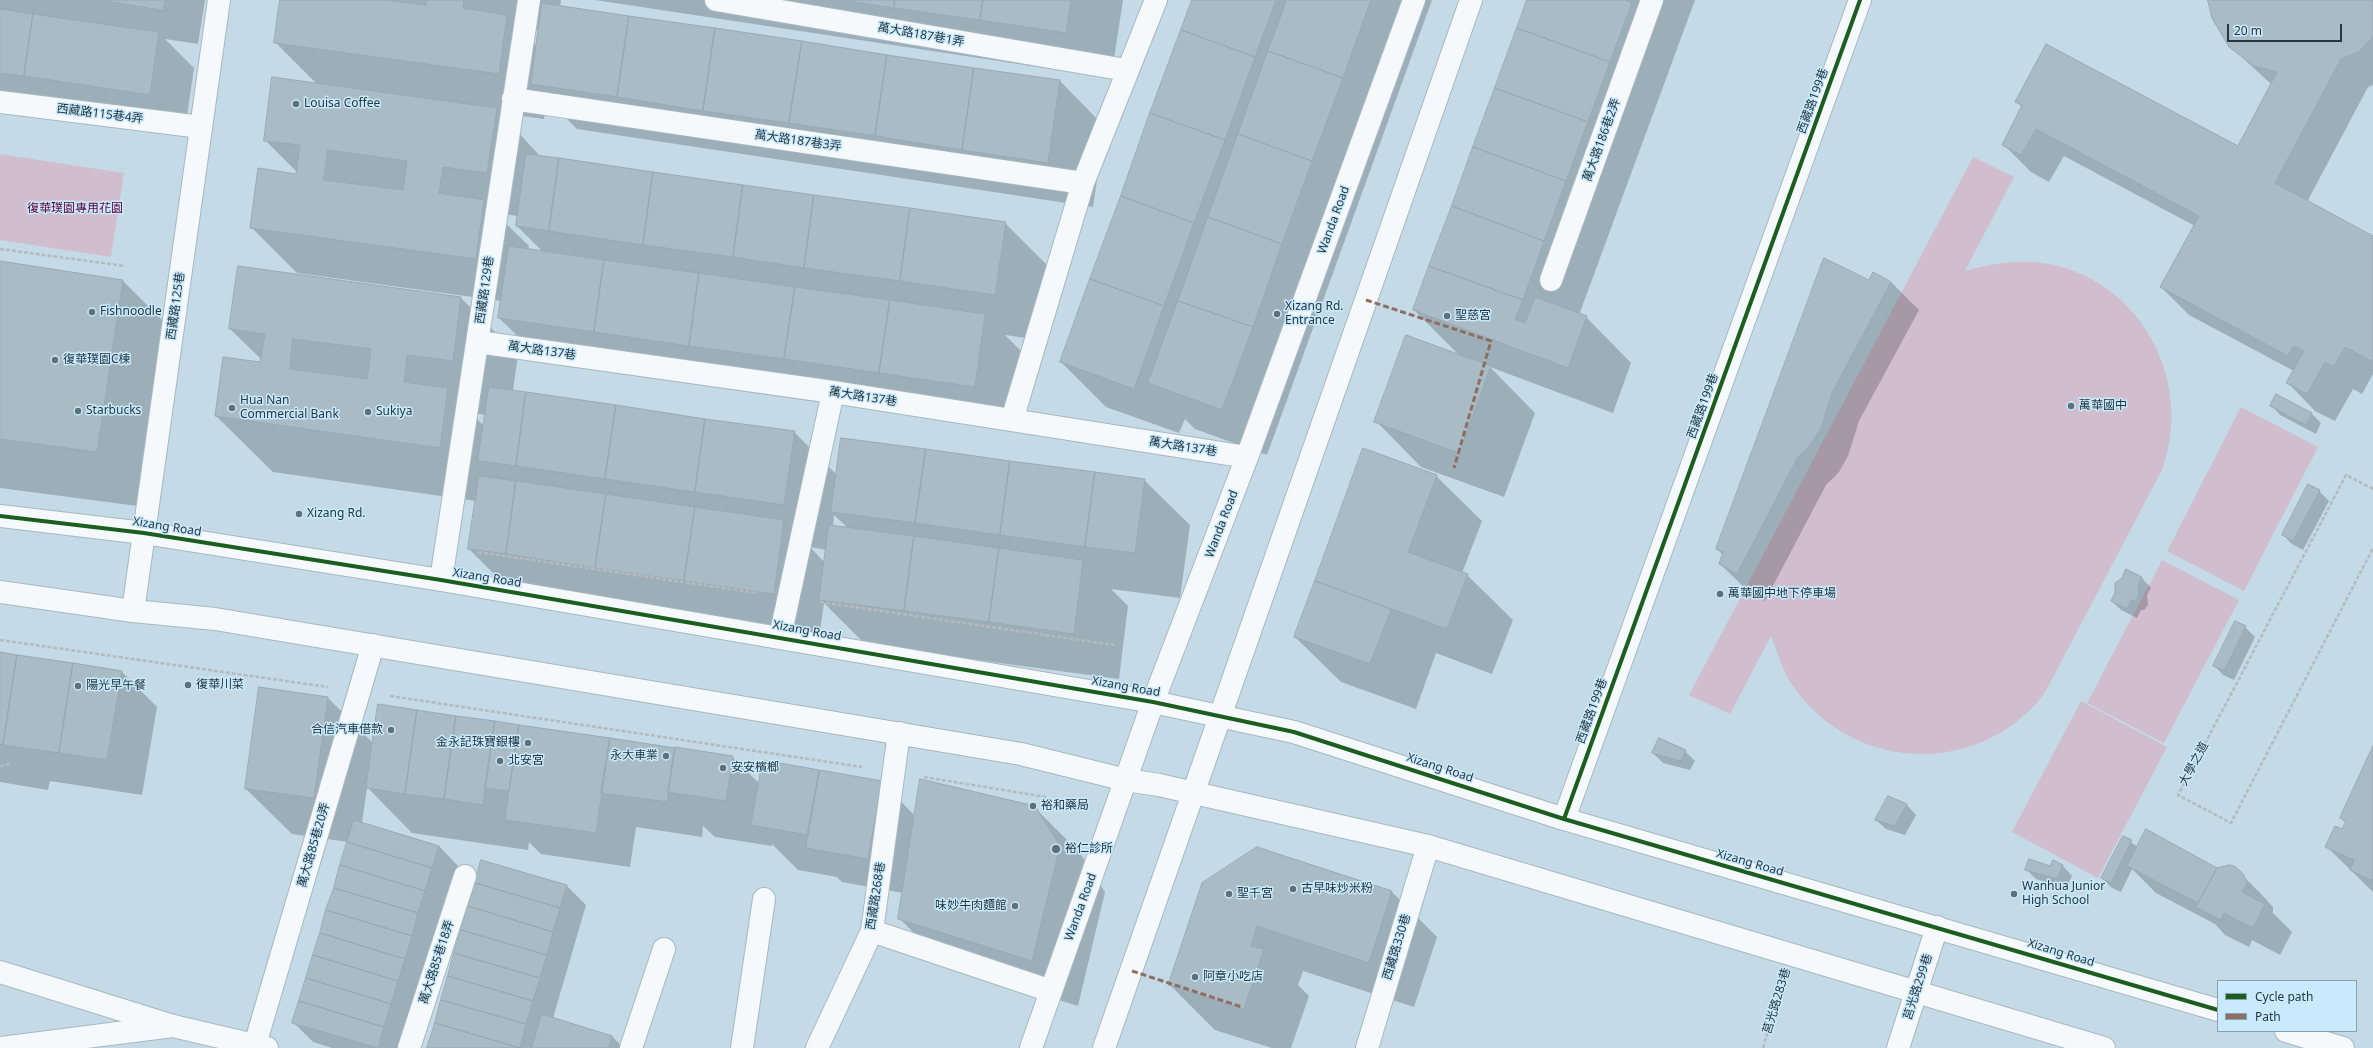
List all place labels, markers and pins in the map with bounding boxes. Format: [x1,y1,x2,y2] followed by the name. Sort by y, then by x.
[304,97,380,111] place label: Louisa Coffee
[291,99,301,109] marker: Louisa Coffee
[1285,300,1343,328] place label: Xizang Rd. Entrance
[100,305,162,319] place label: Fishnoodle
[87,307,97,317] marker: Fishnoodle
[1272,309,1282,319] marker: Xizang Rd. Entrance
[1455,309,1491,323] place label: 聖慈宮
[1442,311,1452,321] marker: 聖慈宮
[63,353,131,367] place label: 復華璞園C棟
[50,355,60,365] marker: 復華璞園C棟
[240,394,339,422] place label: Hua Nan Commercial Bank
[2079,399,2127,413] place label: 萬華國中
[2066,401,2076,411] marker: 萬華國中
[227,403,237,413] marker: Hua Nan Commercial Bank
[86,404,141,418] place label: Starbucks
[376,405,412,419] place label: Sukiya
[73,406,83,416] marker: Starbucks
[363,407,373,417] marker: Sukiya
[307,507,365,521] place label: Xizang Rd.
[294,509,304,519] marker: Xizang Rd.
[1728,587,1836,601] place label: 萬華國中地下停車場
[1715,589,1725,599] marker: 萬華國中地下停車場
[196,678,244,692] place label: 復華川菜
[86,679,146,693] place label: 陽光早午餐
[183,680,193,690] marker: 復華川菜
[73,681,83,691] marker: 陽光早午餐
[311,723,383,737] place label: 合信汽車借款
[386,725,396,735] marker: 合信汽車借款
[436,736,520,750] place label: 金永記珠寶銀樓
[523,738,533,748] marker: 金永記珠寶銀樓
[610,749,658,763] place label: 永大車業
[661,751,671,761] marker: 永大車業
[508,754,544,768] place label: 北安宮
[495,756,505,766] marker: 北安宮
[731,761,779,775] place label: 安安檳榔
[718,763,728,773] marker: 安安檳榔
[1041,799,1089,813] place label: 裕和藥局
[1028,801,1038,811] marker: 裕和藥局
[1065,842,1113,856] place label: 裕仁診所
[1050,843,1062,855] marker: 裕仁診所
[2022,880,2105,908] place label: Wanhua Junior High School
[1301,882,1373,896] place label: 古早味炒米粉
[1288,884,1298,894] marker: 古早味炒米粉
[1237,887,1273,901] place label: 聖千宮
[1224,889,1234,899] marker: 聖千宮
[2009,889,2019,899] marker: Wanhua Junior High School
[935,899,1007,913] place label: 味妙牛肉麵館
[1010,901,1020,911] marker: 味妙牛肉麵館
[1203,970,1263,984] place label: 阿章小吃店
[1190,972,1200,982] marker: 阿章小吃店

